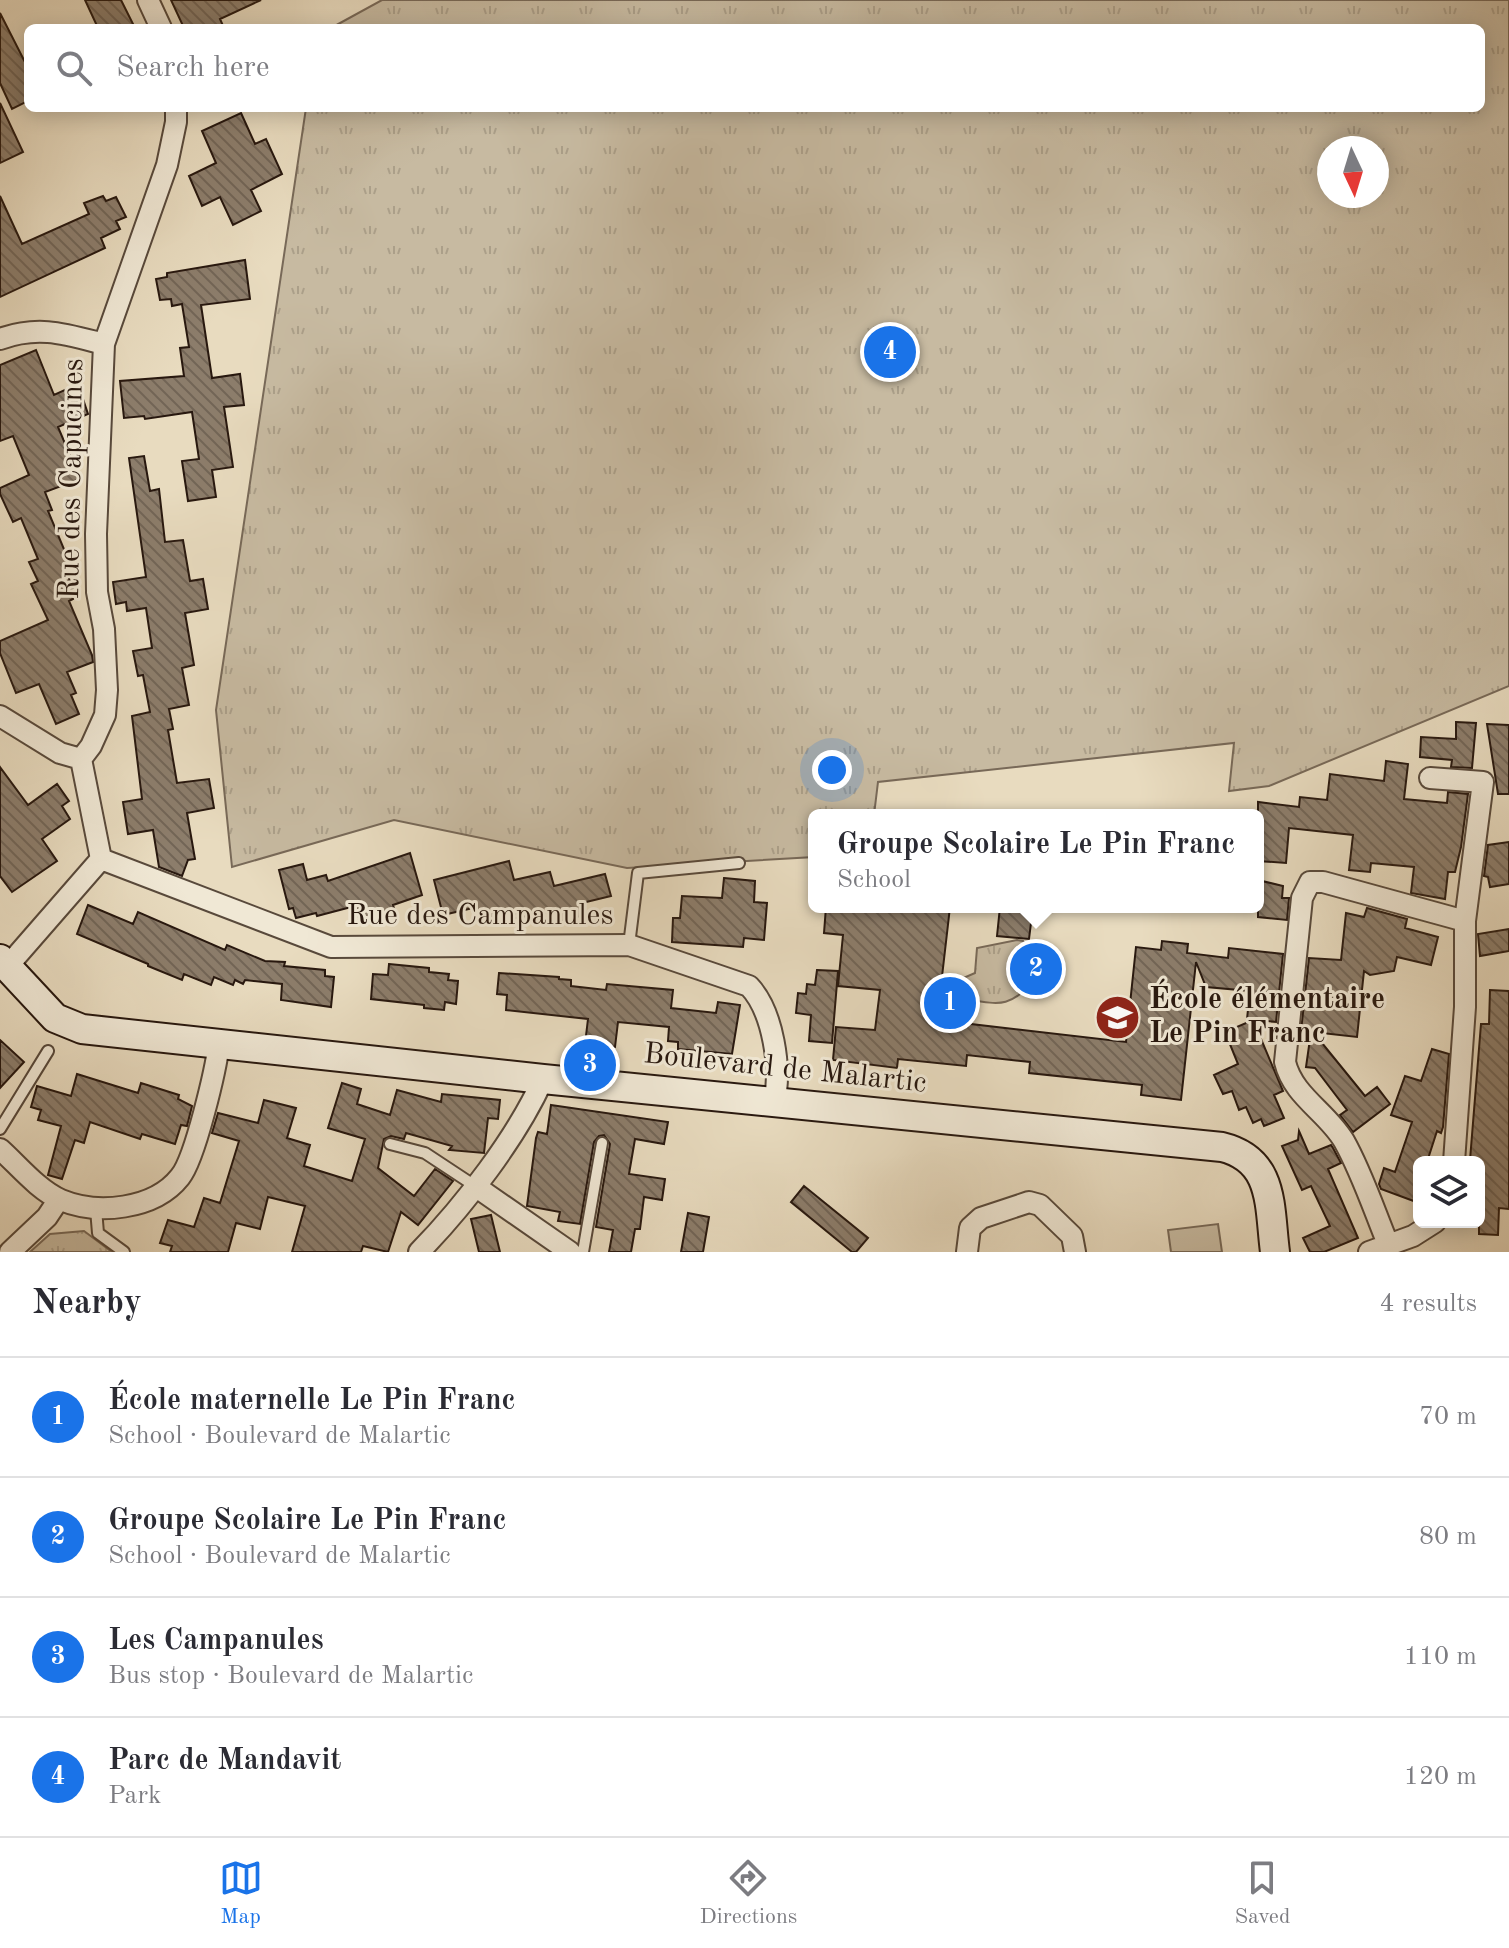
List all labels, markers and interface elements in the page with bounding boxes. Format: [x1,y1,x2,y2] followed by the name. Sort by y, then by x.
[24,24,1485,112] search box
[52,46,96,90] icon: search
[116,53,270,83] text: Search here
[1317,136,1389,208] north arrow
[864,322,916,382] pin: 4
[55,358,89,600] street label: Rue des Capucines
[812,750,852,790] your location
[808,809,1264,913] popup
[837,830,1235,860] text: Groupe Scolaire Le Pin Franc
[837,867,911,893] text: School
[347,901,613,931] street label: Rue des Campanules
[1010,939,1062,999] pin: 2
[924,973,976,1033] pin: 1
[1149,978,1385,1049] place label: École élémentaire Le Pin Franc
[1094,993,1142,1041] school or university icon: École élémentaire Le Pin Franc
[564,1035,616,1095] pin: 3
[642,1039,928,1099] street label: Boulevard de Malartic
[1413,1156,1485,1228] map controls
[1413,1156,1485,1228] button: layers
[32,1287,142,1321] text: Nearby
[1379,1291,1477,1317] text: 4 results
[108,1386,516,1416] text: École maternelle Le Pin Franc
[50,1404,66,1430] text: 1
[1419,1404,1477,1430] text: 70 m
[108,1423,451,1449] text: School · Boulevard de Malartic
[108,1506,507,1536] text: Groupe Scolaire Le Pin Franc
[50,1524,66,1550] text: 2
[1419,1524,1477,1550] text: 80 m
[108,1543,451,1569] text: School · Boulevard de Malartic
[108,1626,324,1656] text: Les Campanules
[50,1644,66,1670] text: 3
[1404,1644,1477,1670] text: 110 m
[108,1663,473,1689] text: Bus stop · Boulevard de Malartic
[108,1746,341,1776] text: Parc de Mandavit
[50,1764,66,1790] text: 4
[1404,1764,1477,1790] text: 120 m
[108,1783,162,1809] text: Park
[219,1856,263,1931] tab: Map
[700,1856,797,1931] tab: Directions
[1234,1856,1290,1931] tab: Saved

